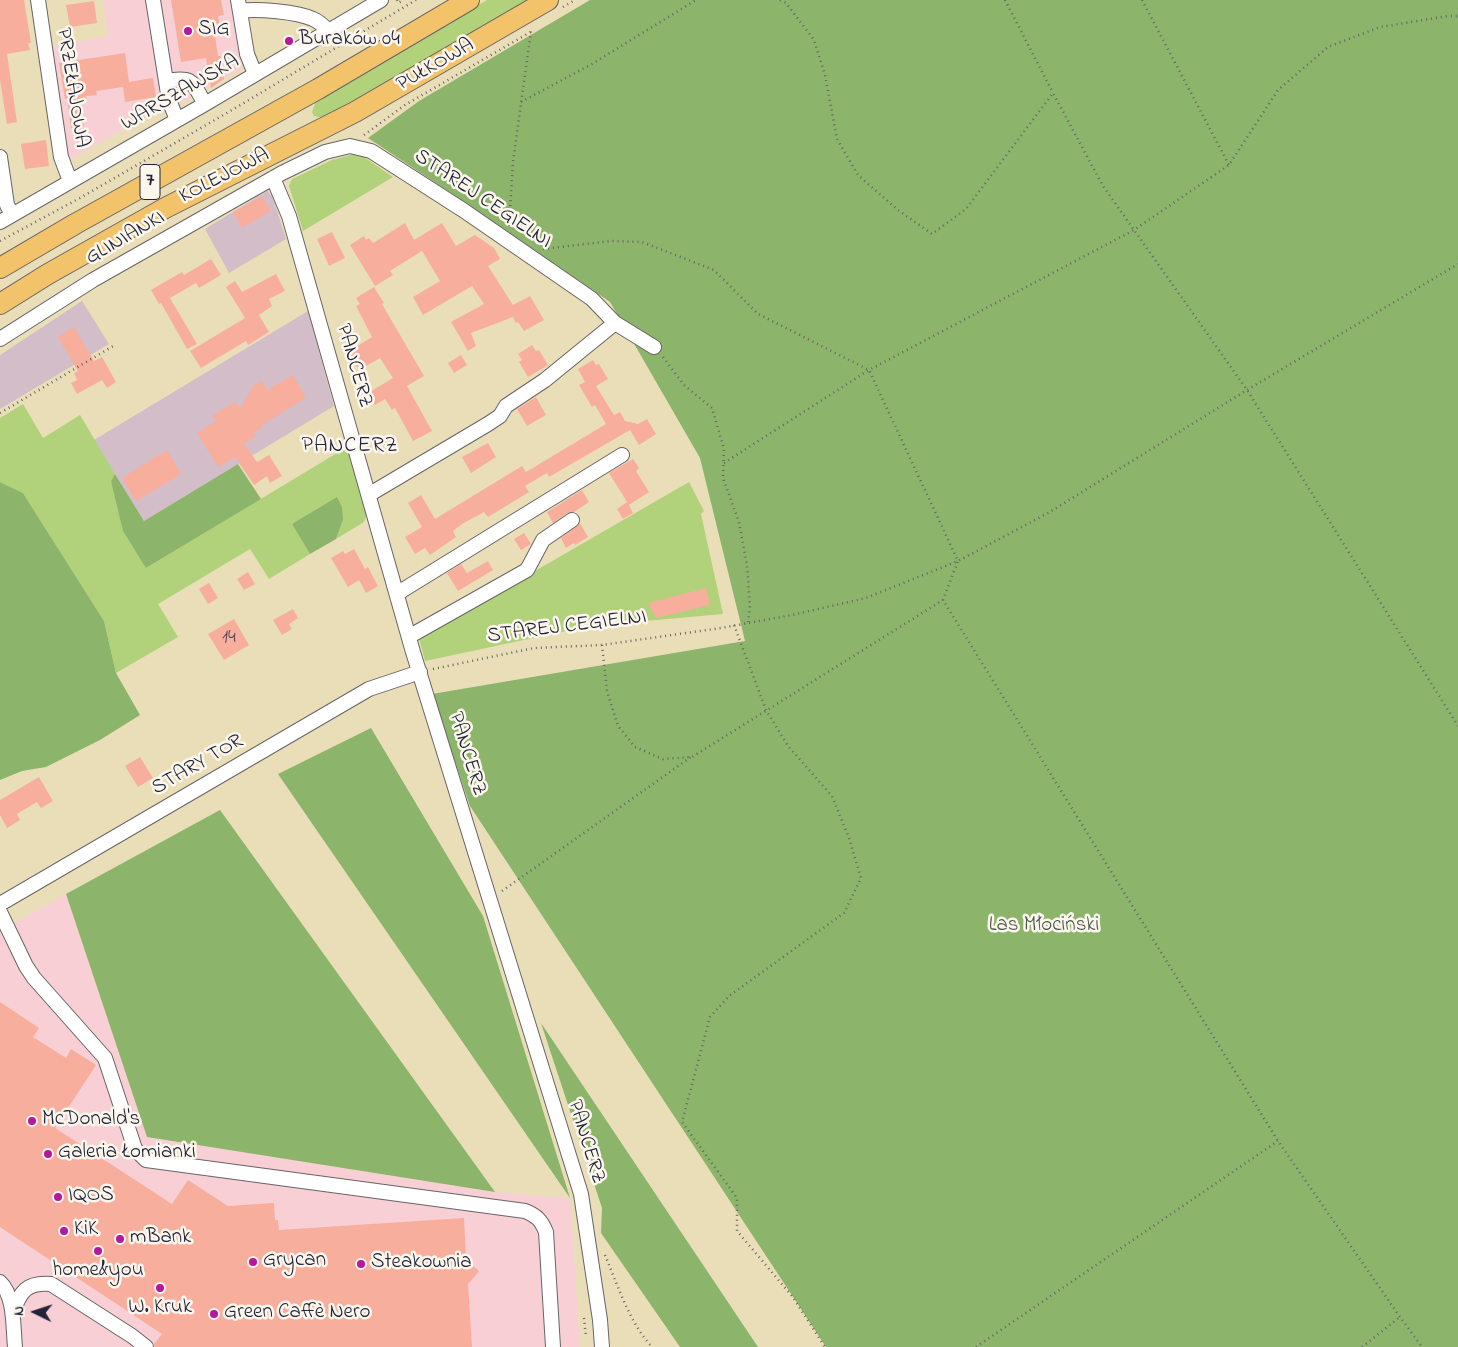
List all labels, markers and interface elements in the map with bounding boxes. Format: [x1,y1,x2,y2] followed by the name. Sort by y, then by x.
[198,18,230,44] place label: SIG
[182,25,194,37] marker: SIG
[49,26,93,150] street label: PRZEŁAJOWA
[299,28,400,54] place label: Buraków 04
[393,34,479,98] street label: PUŁKOWA
[283,35,295,47] marker: Buraków 04
[118,50,244,138] street label: WARSZAWSKA
[176,144,274,210] street label: KOLEJOWA
[409,145,555,255] street label: STAREJ CEGIELNI
[140,164,160,200] road number: 7
[82,206,170,272] street label: GLINIANKI
[329,321,377,411] street label: PANCERZ
[301,434,399,460] district label: PANCERZ
[486,606,648,650] street label: STAREJ CEGIELNI
[222,628,236,650] house number: 14
[441,709,491,799] street label: PANCERZ
[148,730,248,802] street label: STARY TOR
[989,914,1099,940] park label: Las Młociński
[560,1097,610,1187] street label: PANCERZ
[42,1108,140,1134] place label: McDonald's
[26,1115,38,1127] marker: McDonald's
[58,1141,196,1167] place label: Galeria Łomianki
[42,1148,54,1160] marker: Galeria Łomianki
[68,1184,114,1210] place label: IQOS
[52,1191,64,1203] marker: IQOS
[74,1218,98,1244] place label: KiK
[58,1225,70,1237] marker: KiK
[130,1226,191,1252] place label: mBank
[114,1233,126,1245] marker: mBank
[92,1245,104,1257] marker: home&you
[263,1249,326,1275] place label: Grycan
[371,1251,472,1277] place label: Steakownia
[247,1256,259,1268] marker: Grycan
[355,1258,367,1270] marker: Steakownia
[52,1259,144,1285] place label: home&you
[154,1282,166,1294] marker: W. Kruk
[10,1287,60,1337] north arrow
[128,1296,192,1322] place label: W. Kruk
[224,1301,370,1327] place label: Green Caffè Nero
[9,1305,30,1316] text: N
[208,1308,220,1320] marker: Green Caffè Nero

